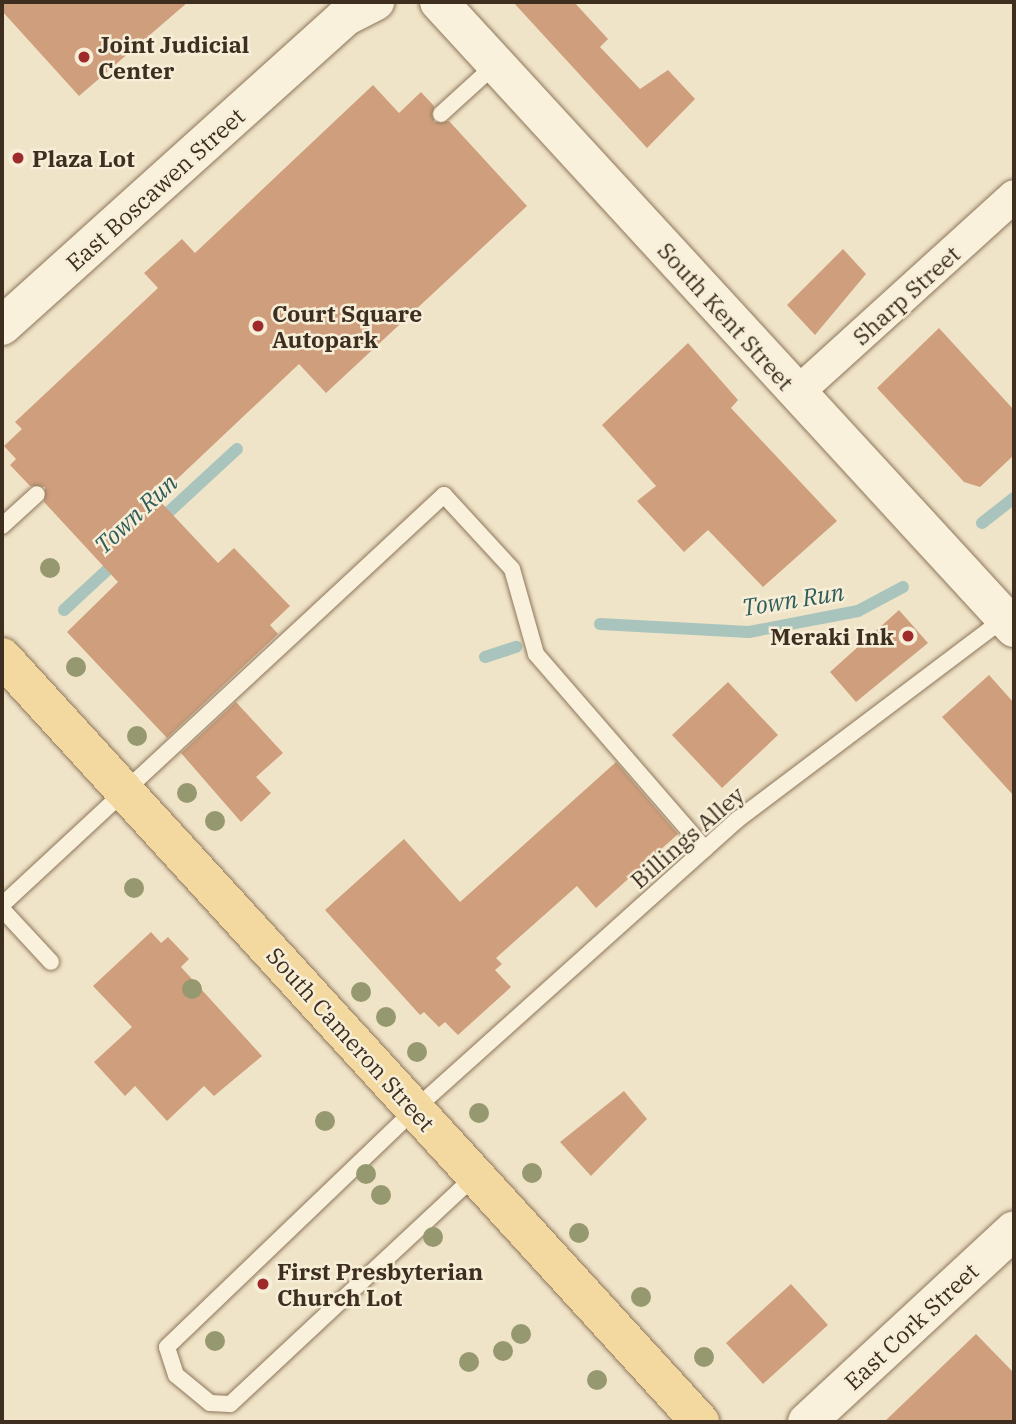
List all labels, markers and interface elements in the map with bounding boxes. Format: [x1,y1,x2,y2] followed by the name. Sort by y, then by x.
[98,30,249,84] place label: Joint Judicial Center
[76,49,92,65] marker: Joint Judicial Center
[60,102,250,276] street label: East Boscawen Street
[32,144,135,172] place label: Plaza Lot
[10,150,26,166] marker: Plaza Lot
[652,236,800,396] street label: South Kent Street
[847,240,965,350] street label: Sharp Street
[272,299,422,353] place label: Court Square Autopark
[250,318,266,334] marker: Court Square Autopark
[88,468,184,560] water label: Town Run
[740,578,846,622] water label: Town Run
[770,622,894,650] place label: Meraki Ink
[900,628,916,644] marker: Meraki Ink
[625,780,749,894] street label: Billings Alley
[261,941,441,1137] street label: South Cameron Street
[277,1257,483,1311] place label: First Presbyterian Church Lot
[838,1257,984,1395] street label: East Cork Street
[255,1276,271,1292] marker: First Presbyterian Church Lot

